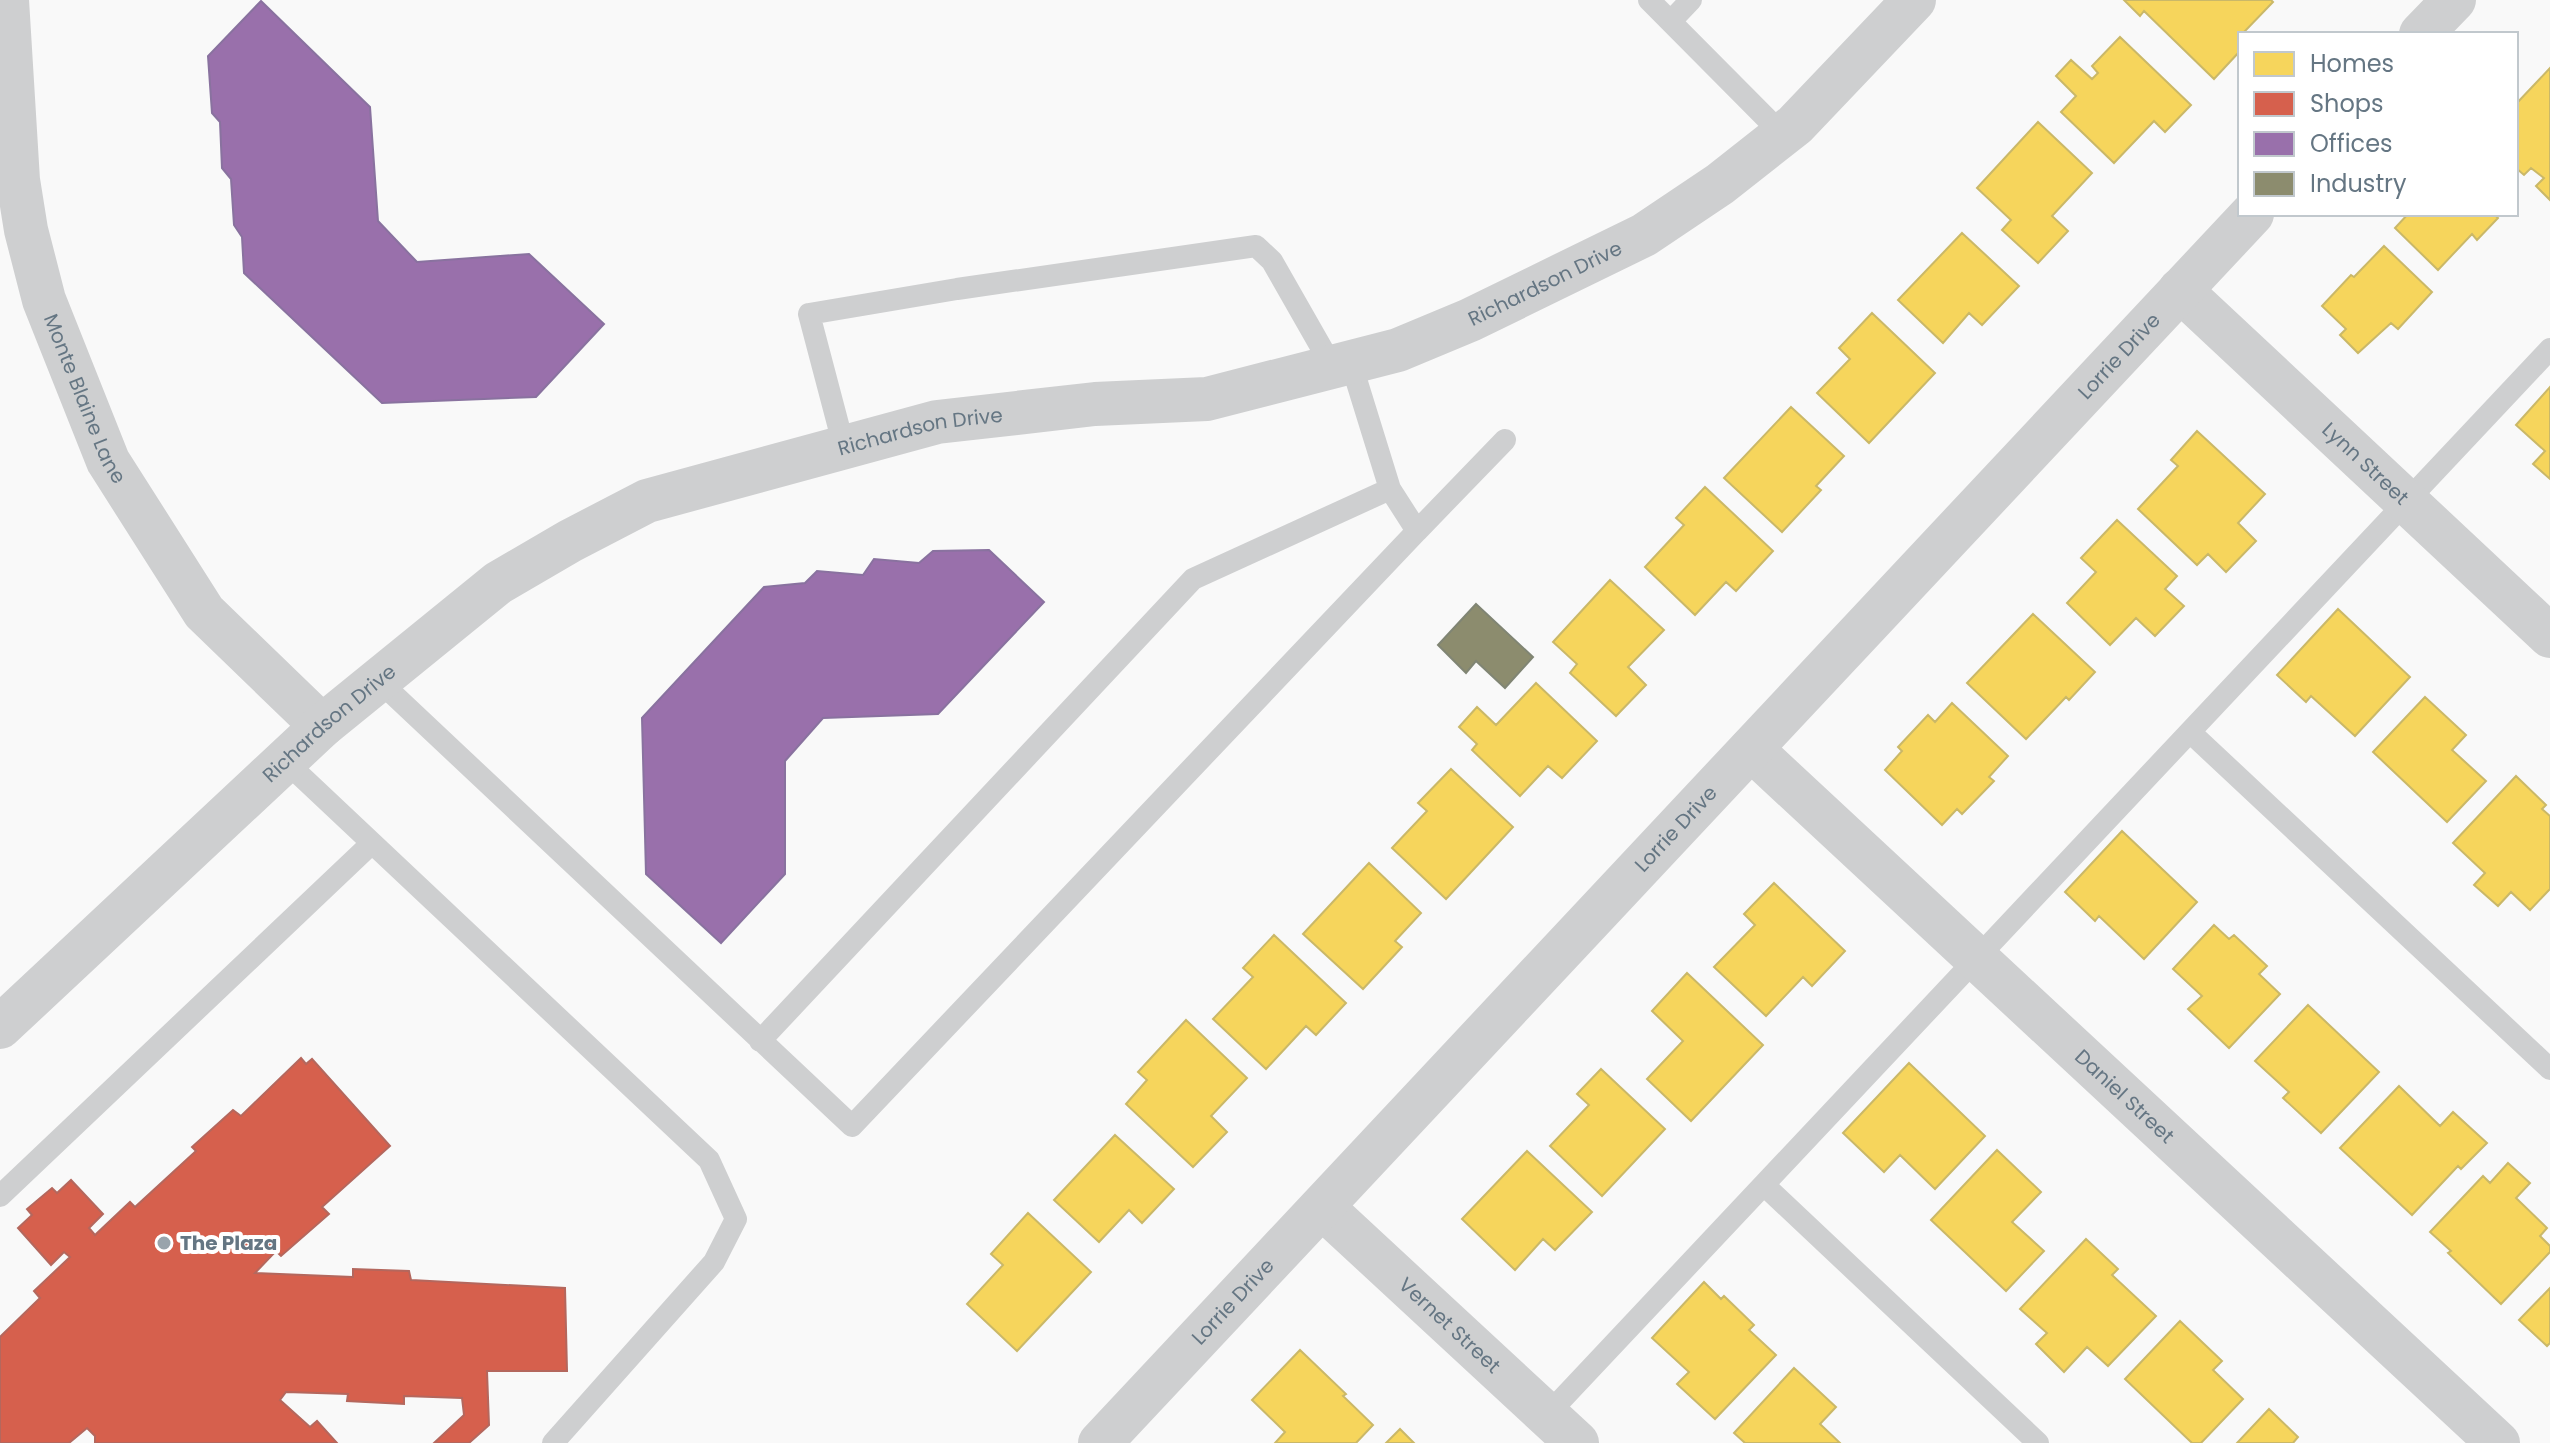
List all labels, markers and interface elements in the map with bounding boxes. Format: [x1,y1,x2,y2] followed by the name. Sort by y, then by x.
[2238,32,2518,216] legend
[2310,47,2394,80] text: Homes
[2310,87,2384,120] text: Shops
[2310,127,2393,160] text: Offices
[2310,167,2407,200] text: Industry
[1463,234,1627,333] street label: Richardson Drive
[2071,306,2167,405] street label: Lorrie Drive
[37,310,133,489] street label: Monte Blaine Lane
[835,401,1004,462] street label: Richardson Drive
[2316,416,2415,511] street label: Lynn Street
[256,658,402,789] street label: Richardson Drive
[1628,779,1723,878] street label: Lorrie Drive
[2069,1043,2181,1149] street label: Daniel Street
[180,1229,277,1257] place label: The Plaza
[155,1234,173,1252] marker: The Plaza
[1185,1252,1280,1351] street label: Lorrie Drive
[1393,1271,1507,1380] street label: Vernet Street

